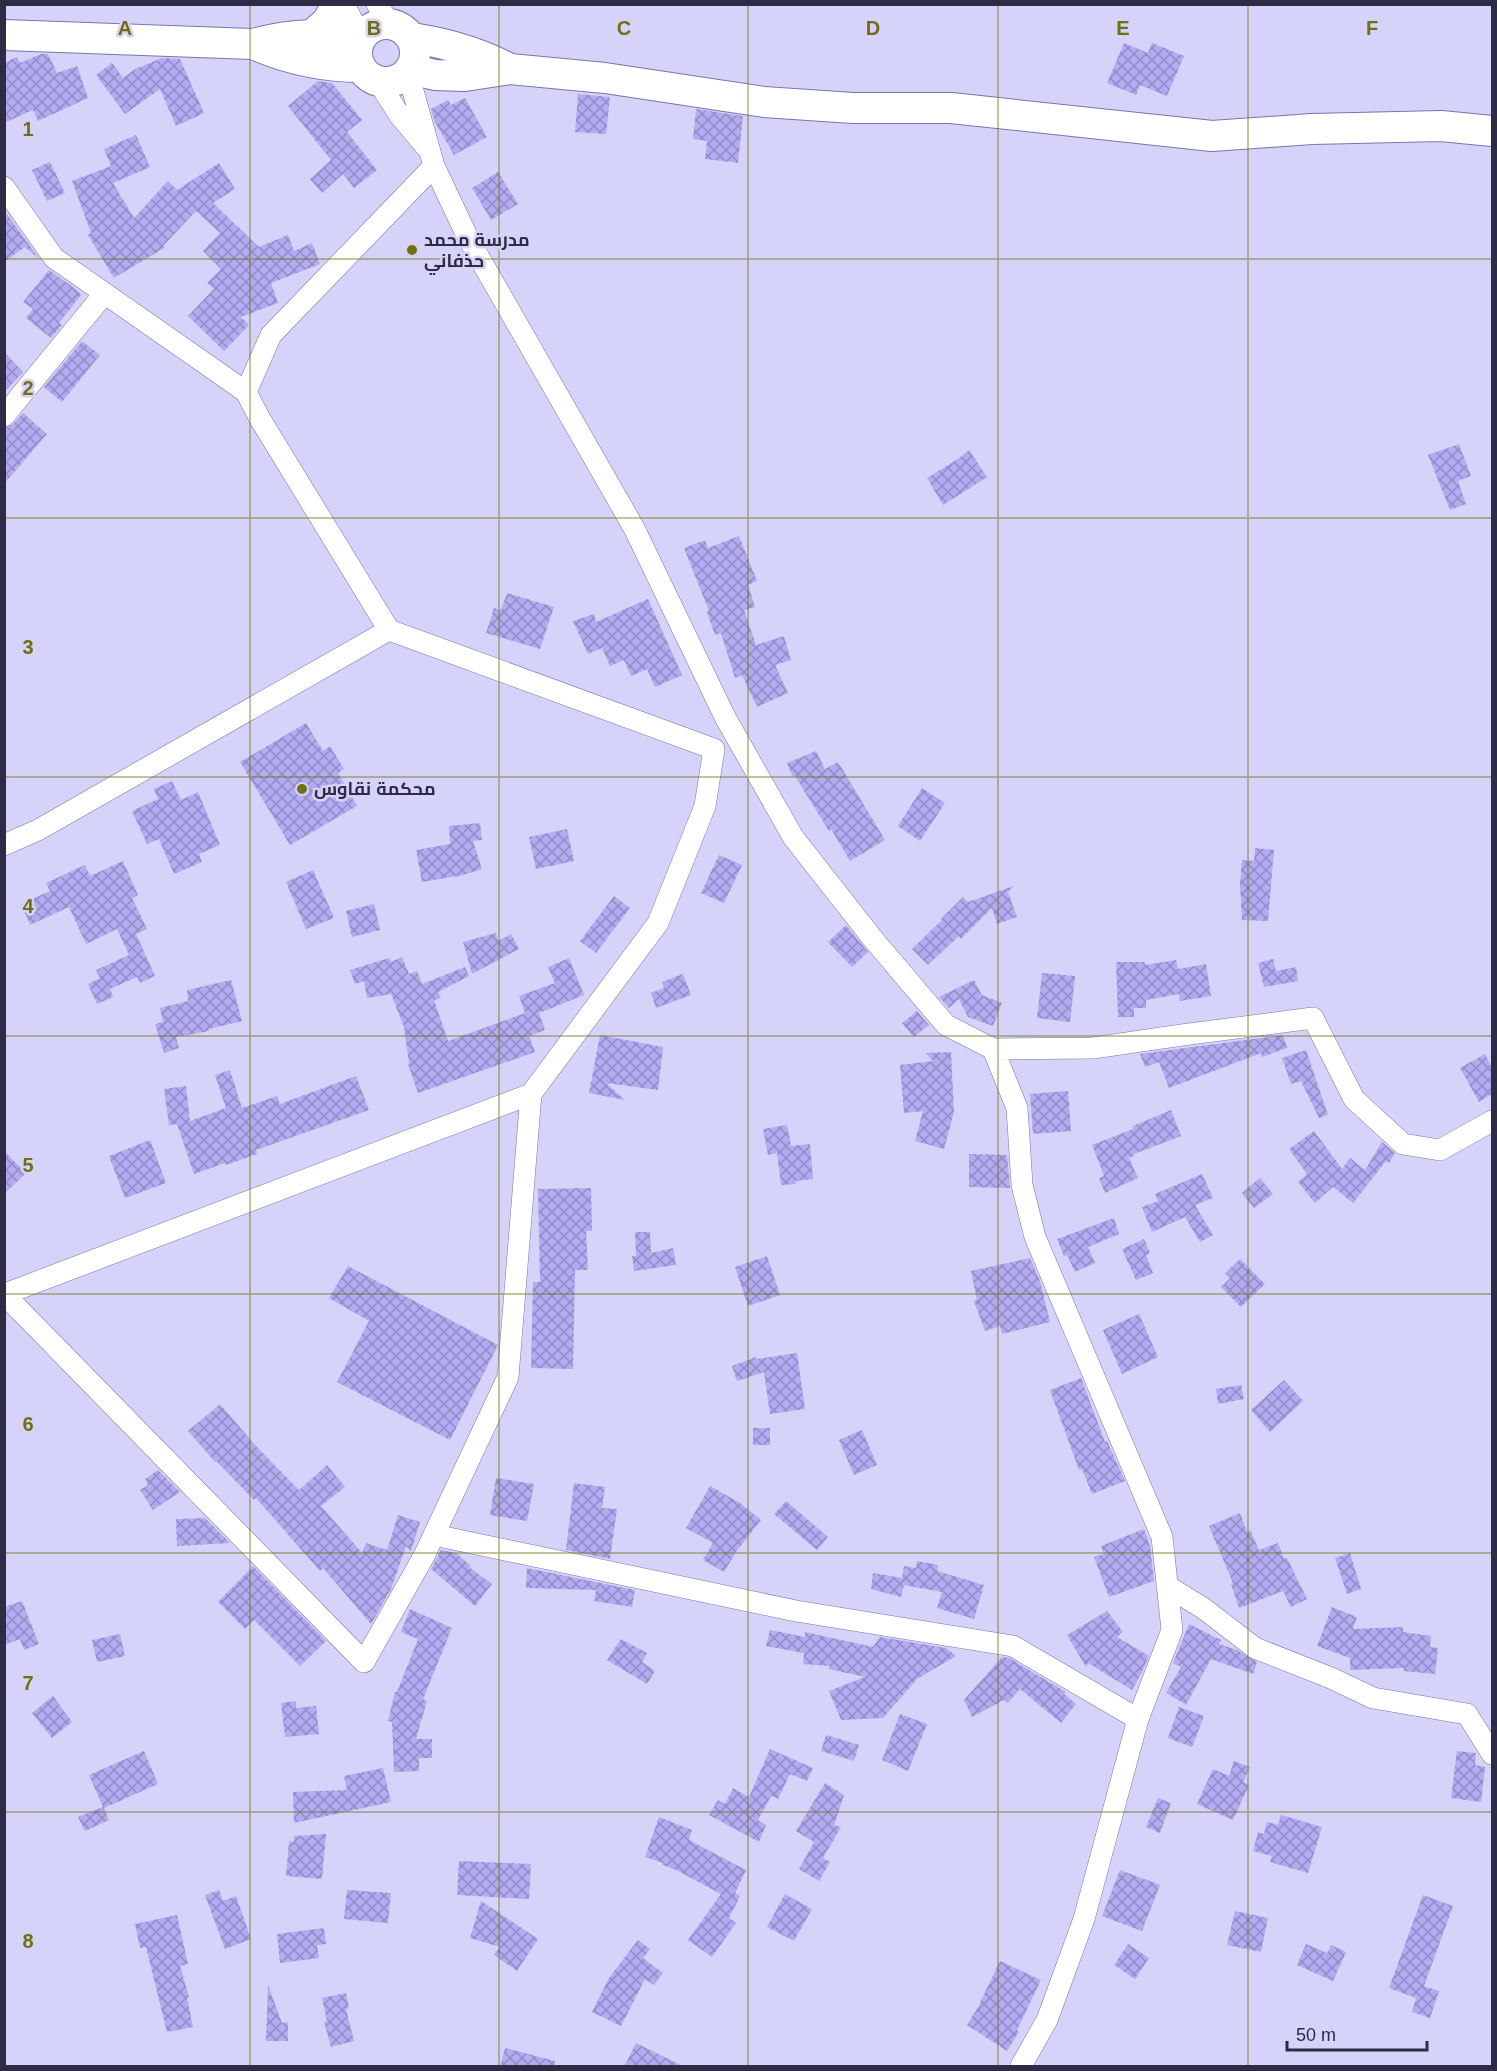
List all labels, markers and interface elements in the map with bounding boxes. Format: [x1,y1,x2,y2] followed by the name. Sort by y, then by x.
[118,17,132,39] text: A
[367,17,381,39] text: B
[617,17,631,39] text: C
[866,17,880,39] text: D
[1116,17,1130,39] text: E
[1366,17,1378,39] text: F
[22,118,34,140] text: 1
[424,230,530,276] place label: مدرسة محمد حذفاني
[405,243,419,257] marker: مدرسة محمد حذفاني
[22,377,34,399] text: 2
[22,636,34,658] text: 3
[314,779,436,800] place label: محكمة نقاوس
[295,782,309,796] marker: محكمة نقاوس
[22,895,34,917] text: 4
[22,1154,34,1176] text: 5
[22,1413,34,1435] text: 6
[22,1672,34,1694] text: 7
[22,1930,34,1952] text: 8
[1287,2014,1426,2052] scale bar
[1296,2025,1336,2045] text: 50 m

